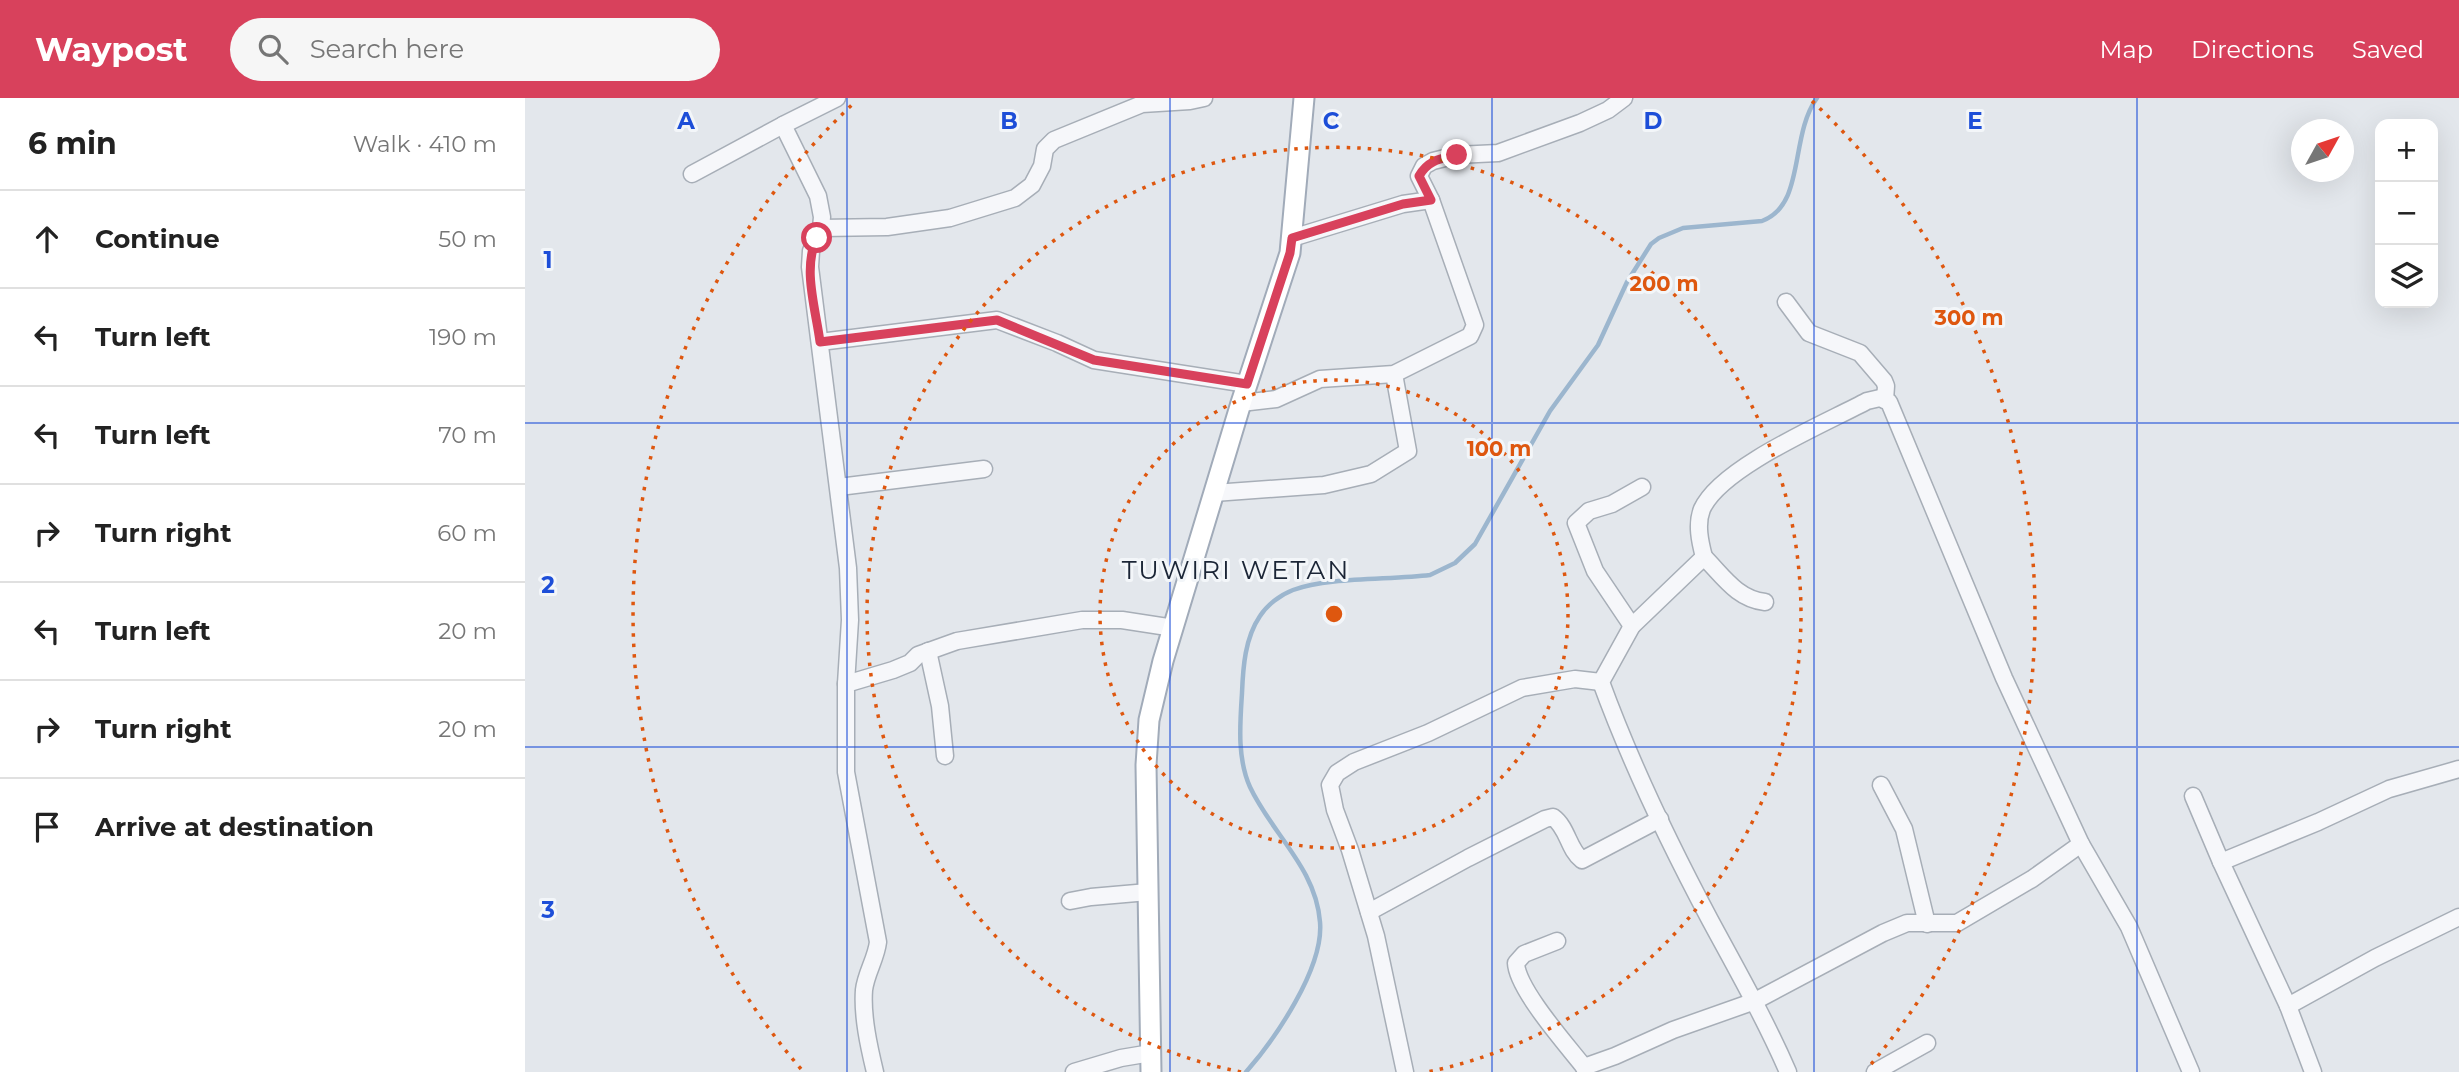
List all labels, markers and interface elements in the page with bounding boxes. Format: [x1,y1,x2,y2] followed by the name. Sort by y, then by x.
[230,18,720,81] search box
[35,29,188,69] text: Waypost
[254,30,292,68] icon: search
[310,33,464,65] text: Search here
[2100,35,2153,64] text: Map
[2191,35,2314,64] text: Directions
[2352,35,2424,64] text: Saved
[676,107,695,135] text: A
[1000,107,1018,135] text: B
[1323,107,1340,135] text: C
[1644,107,1663,135] text: D
[1967,107,1983,135] text: E
[2291,119,2354,182] north arrow
[2375,119,2438,308] map controls
[2375,119,2438,182] button: +
[28,125,117,162] text: 6 min
[353,130,497,158] text: Walk · 410 m
[1441,139,1472,170] route end
[2375,182,2438,245] button: −
[28,220,66,258] icon: ahead
[801,222,832,253] route start
[95,223,220,255] text: Continue
[438,225,497,253] text: 50 m
[2375,245,2438,308] button: layers
[543,246,553,274] text: 1
[1630,271,1698,296] text: 200 m
[1934,305,2003,330] text: 300 m
[28,318,66,356] icon: left
[95,321,211,353] text: Turn left
[429,323,497,351] text: 190 m
[28,416,66,454] icon: left
[95,419,211,451] text: Turn left
[438,421,497,449] text: 70 m
[1467,436,1531,461] text: 100 m
[28,514,66,552] icon: right
[95,517,231,549] text: Turn right
[437,519,497,547] text: 60 m
[1122,554,1350,586] district label: TUWIRI WETAN
[541,571,555,599] text: 2
[1322,602,1346,626] centre of rings
[28,612,66,650] icon: left
[95,615,211,647] text: Turn left
[438,617,497,645] text: 20 m
[28,710,66,748] icon: right
[95,713,231,745] text: Turn right
[438,715,497,743] text: 20 m
[28,808,66,846] icon: arrive
[95,811,374,843] text: Arrive at destination
[540,896,555,924] text: 3

